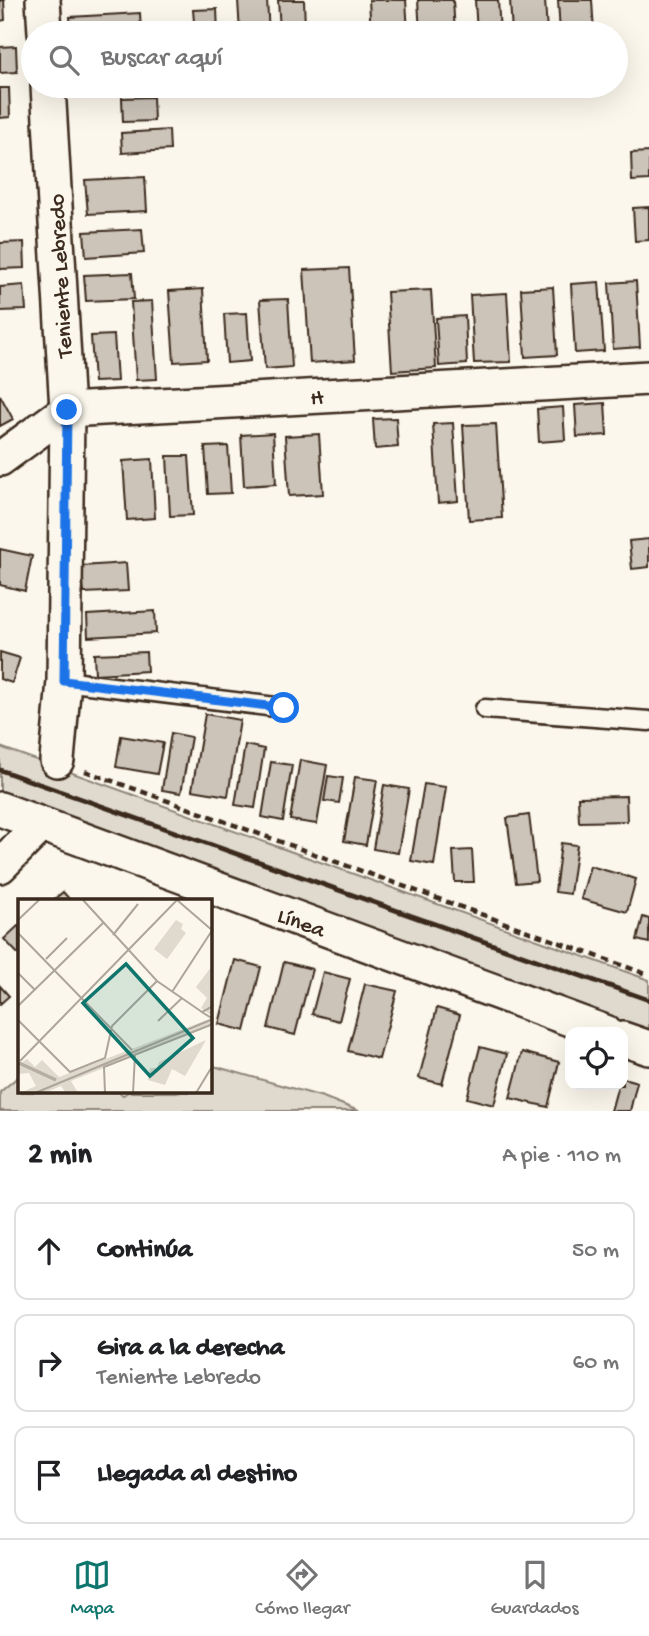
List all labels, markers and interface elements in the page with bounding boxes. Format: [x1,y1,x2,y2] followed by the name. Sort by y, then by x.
[21,21,628,98] search box
[45,41,83,79] icon: search
[101,44,223,75] text: Buscar aquí
[45,193,80,360] street label: Teniente Lebredo
[310,386,325,413] street label: H
[51,394,82,425] route end
[268,692,299,723] route start
[18,899,212,1094] inset map
[273,903,330,946] street label: Línea
[565,1027,628,1090] map controls
[565,1027,628,1090] button: locate
[28,1139,92,1174] text: 2 min
[502,1143,621,1170] text: A pie · 110 m
[30,1232,68,1270] icon: ahead
[97,1236,192,1267] text: Continúa
[572,1238,619,1265] text: 50 m
[97,1334,284,1365] text: Gira a la derecha
[30,1344,68,1382] icon: right
[573,1350,619,1377] text: 60 m
[97,1365,261,1392] text: Teniente Lebredo
[30,1456,68,1494] icon: arrive
[97,1460,297,1491] text: Llegada al destino
[71,1556,114,1621] tab: Mapa
[255,1556,350,1621] tab: Cómo llegar
[491,1556,578,1621] tab: Guardados

